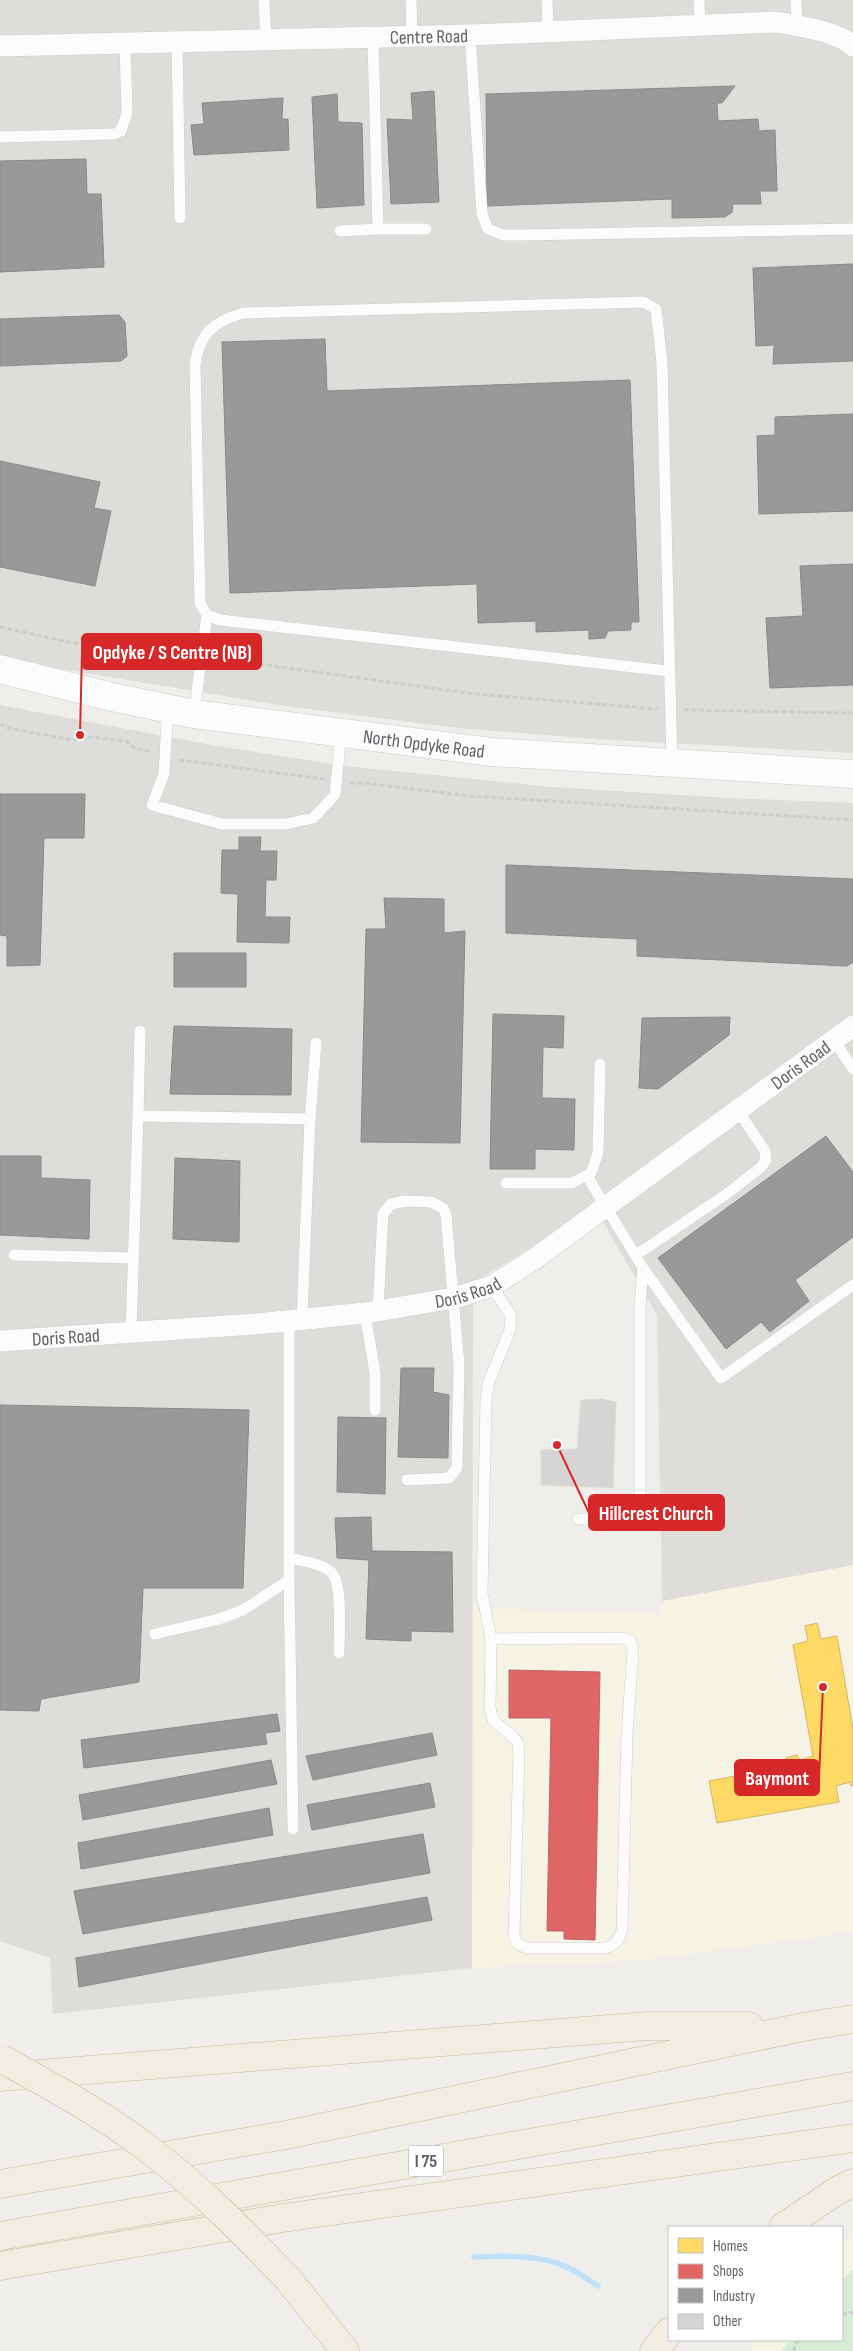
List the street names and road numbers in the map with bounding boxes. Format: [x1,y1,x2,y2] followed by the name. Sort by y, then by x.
[390,25,468,50] street label: Centre Road
[362,726,486,764] street label: North Opdyke Road
[767,1036,835,1095] street label: Doris Road
[433,1273,506,1314] street label: Doris Road
[31,1324,101,1352] street label: Doris Road
[408,2146,444,2176] road number: I 75

